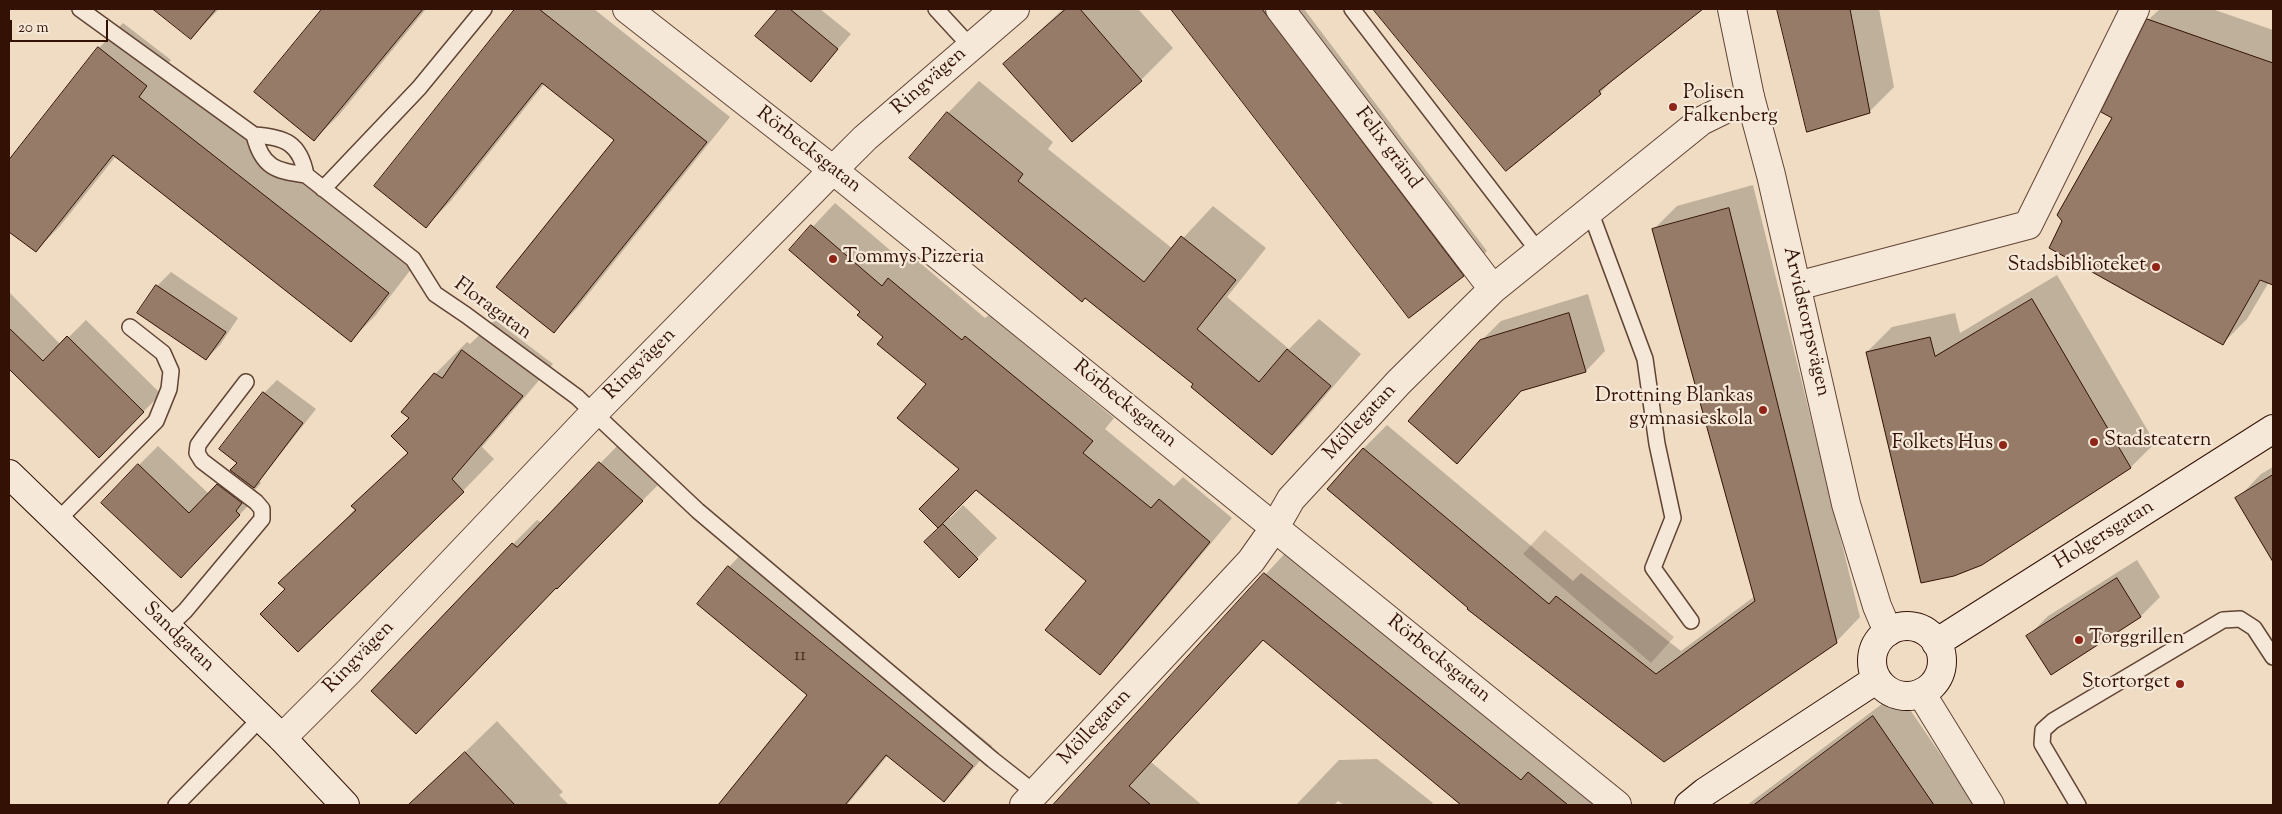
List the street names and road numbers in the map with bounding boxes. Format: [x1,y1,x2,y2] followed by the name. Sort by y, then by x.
[888,43,972,121] street label: Ringvägen
[751,103,865,199] street label: Rörbecksgatan
[1349,103,1425,195] street label: Felix gränd
[1776,245,1834,399] street label: Arvidstorpsvägen
[448,274,536,346] street label: Floragatan
[600,324,682,406] street label: Ringvägen
[1067,356,1181,454] street label: Rörbecksgatan
[1320,380,1402,466] street label: Möllegatan
[2051,496,2159,576] street label: Holgersgatan
[137,598,219,678] street label: Sandgatan
[1381,611,1495,709] street label: Rörbecksgatan
[320,617,400,699] street label: Ringvägen
[1055,685,1137,771] street label: Möllegatan

